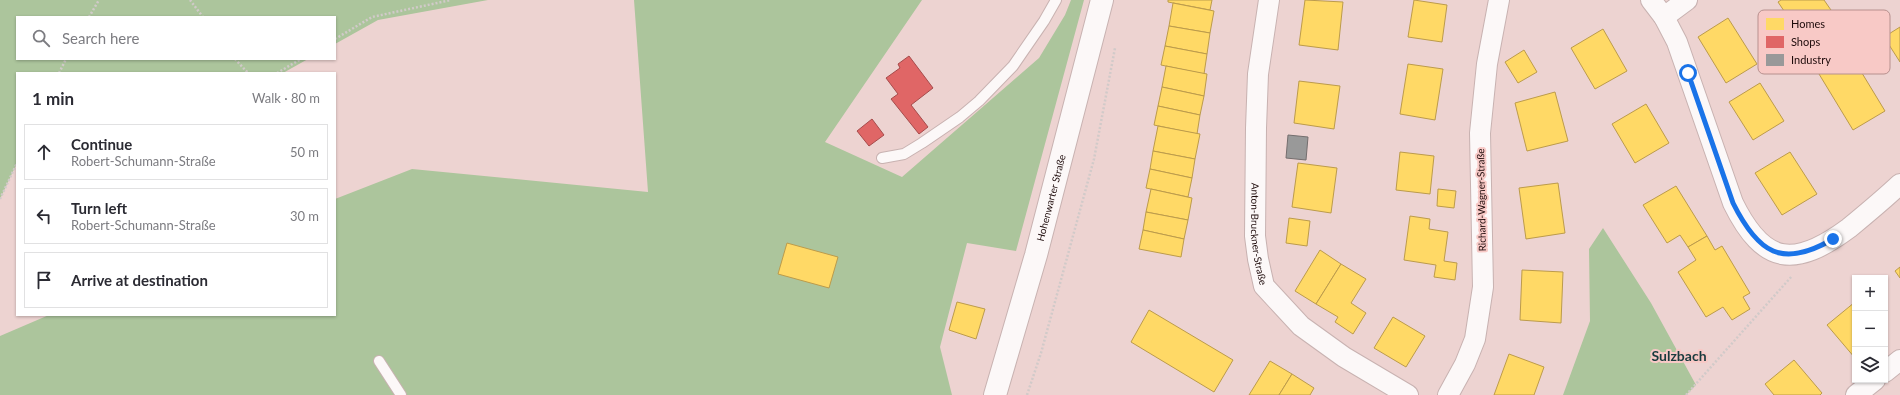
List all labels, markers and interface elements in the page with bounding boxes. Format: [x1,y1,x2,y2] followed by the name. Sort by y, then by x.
[1758,10,1890,74] legend
[16,16,336,60] search box
[1791,17,1825,30] text: Homes
[30,27,52,49] icon: search
[62,29,139,47] text: Search here
[1791,35,1820,48] text: Shops
[1791,53,1831,66] text: Industry
[1679,64,1697,82] route start
[32,88,74,109] text: 1 min
[252,90,320,106] text: Walk · 80 m
[71,135,132,153] text: Continue
[33,141,55,163] icon: ahead
[290,144,319,160] text: 50 m
[1474,148,1488,252] street label: Richard-Wagner-Straße
[71,153,216,169] text: Robert-Schumann-Straße
[1034,153,1068,242] street label: Hohenwarter Straße
[1249,183,1270,286] street label: Anton-Bruckner-Straße
[71,199,127,217] text: Turn left
[33,205,55,227] icon: left
[290,208,319,224] text: 30 m
[71,217,216,233] text: Robert-Schumann-Straße
[1824,230,1842,248] route end
[33,269,55,291] icon: arrive
[71,271,208,289] text: Arrive at destination
[1852,275,1888,383] map controls
[1852,275,1888,311] button: +
[1852,311,1888,347] button: −
[1651,347,1707,364] district label: Sulzbach
[1852,347,1888,383] button: layers

